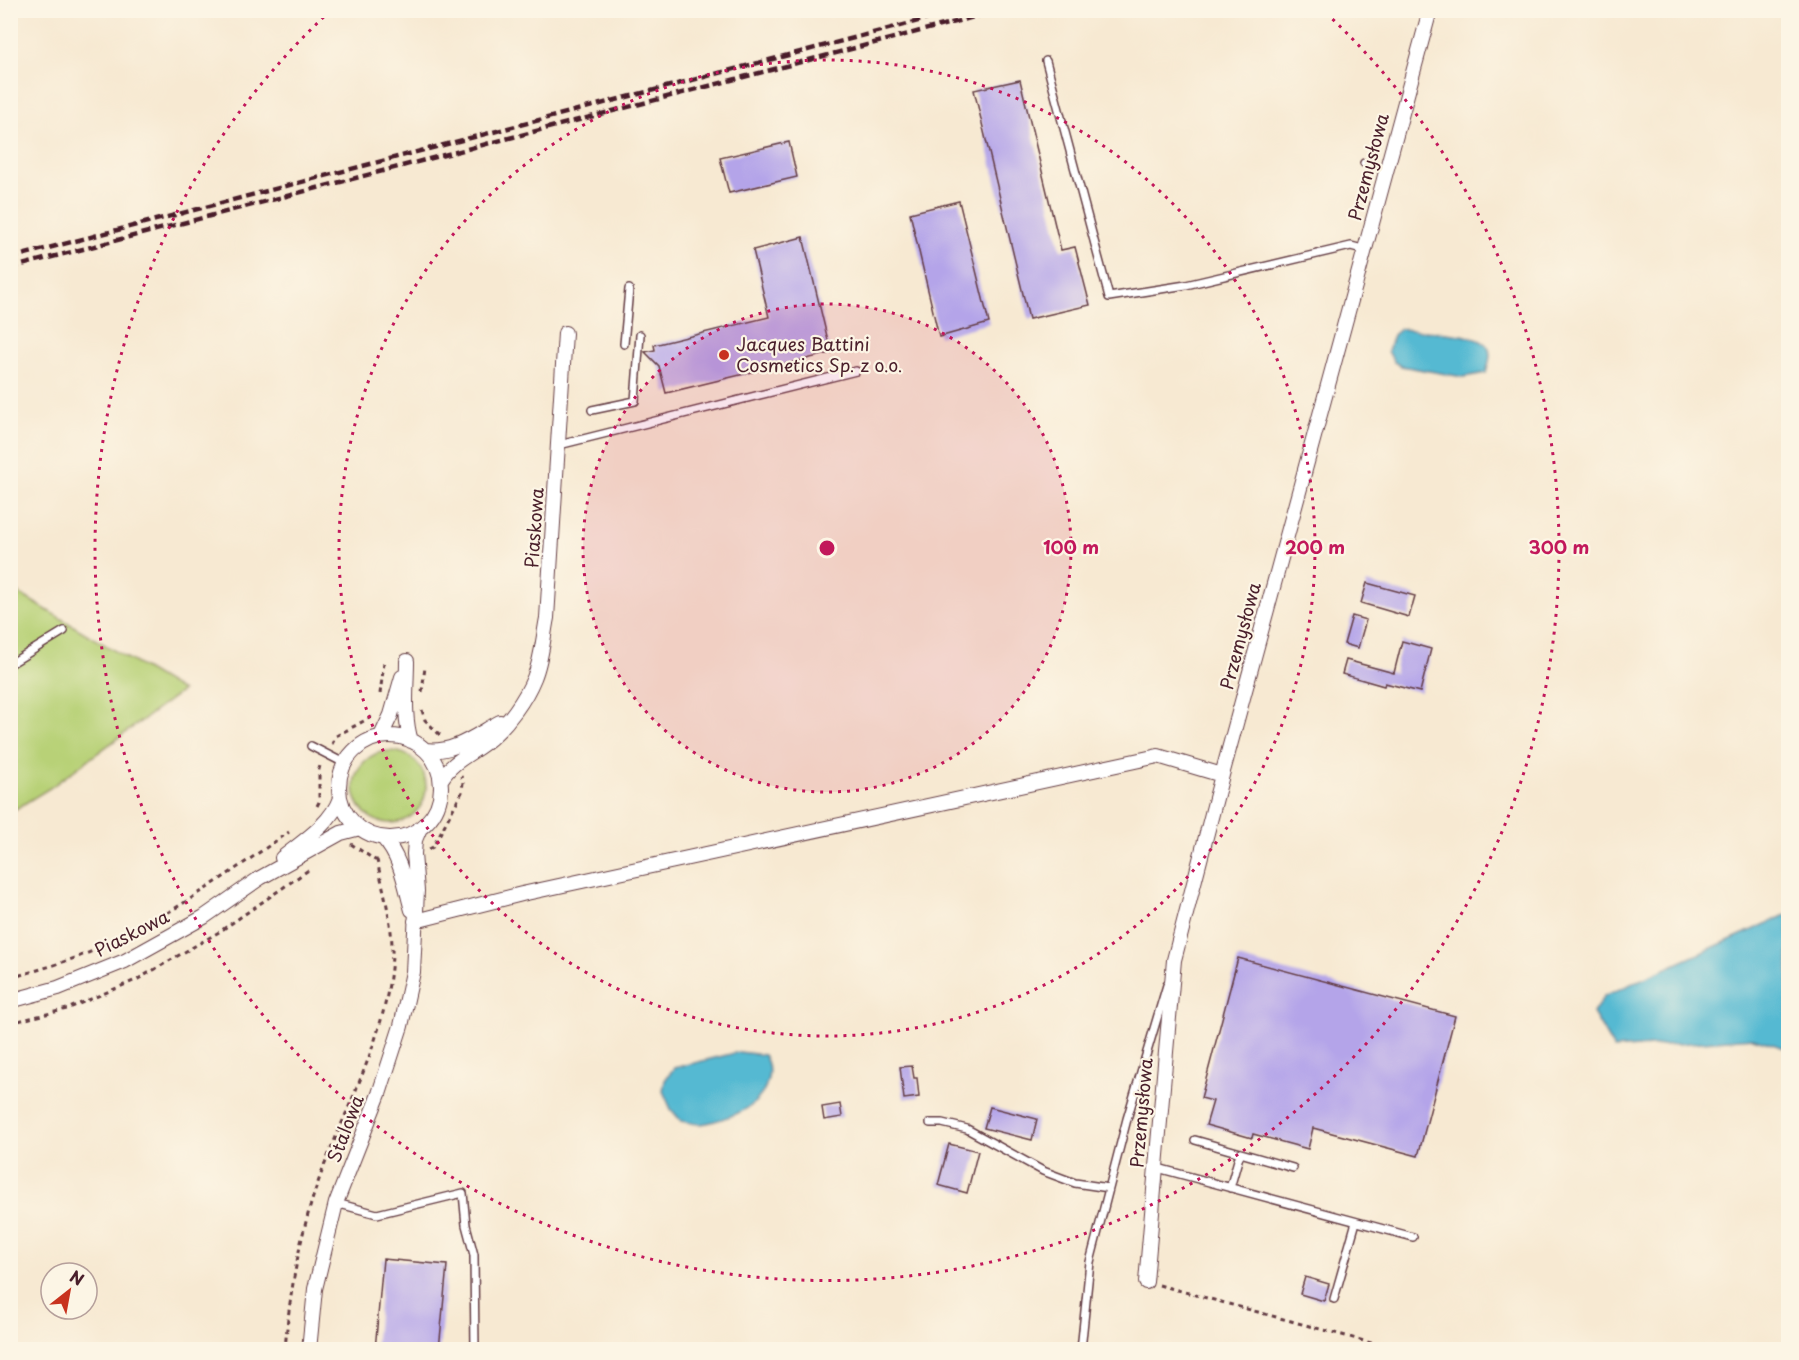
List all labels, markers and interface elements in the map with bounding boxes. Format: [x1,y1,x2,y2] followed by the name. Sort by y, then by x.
[1340,109,1395,223] street label: Przemysłowa
[736,330,902,378] place label: Jacques Battini Cosmetics Sp. z o.o.
[717,348,731,362] marker: Jacques Battini Cosmetics Sp. z o.o.
[517,486,550,569] street label: Piaskowa
[1043,533,1099,560] text: 100 m
[1285,533,1345,560] text: 200 m
[1529,533,1589,560] text: 300 m
[817,538,837,558] centre of rings
[1212,578,1267,692] street label: Przemysłowa
[89,902,174,963] street label: Piaskowa
[1122,1056,1159,1169] street label: Przemysłowa
[319,1090,370,1166] street label: Stalowa
[39,1261,99,1321] north arrow
[66,1264,89,1291] text: N

